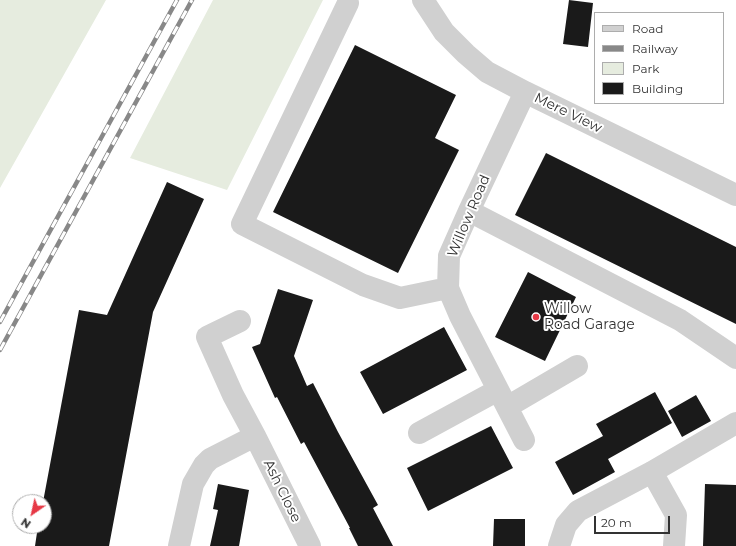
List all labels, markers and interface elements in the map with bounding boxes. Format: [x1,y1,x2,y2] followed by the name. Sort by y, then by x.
[594,12,724,104] legend
[632,21,663,36] text: Road
[632,41,678,56] text: Railway
[632,61,659,76] text: Park
[632,81,683,96] text: Building
[531,89,605,137] street label: Mere View
[444,172,494,260] street label: Willow Road
[544,301,635,334] place label: Willow Road Garage
[531,312,541,322] marker: Willow Road Garage
[260,457,304,525] street label: Ash Close
[12,494,52,534] north arrow
[596,508,672,534] scale bar
[18,515,33,531] text: N
[601,515,632,530] text: 20 m

